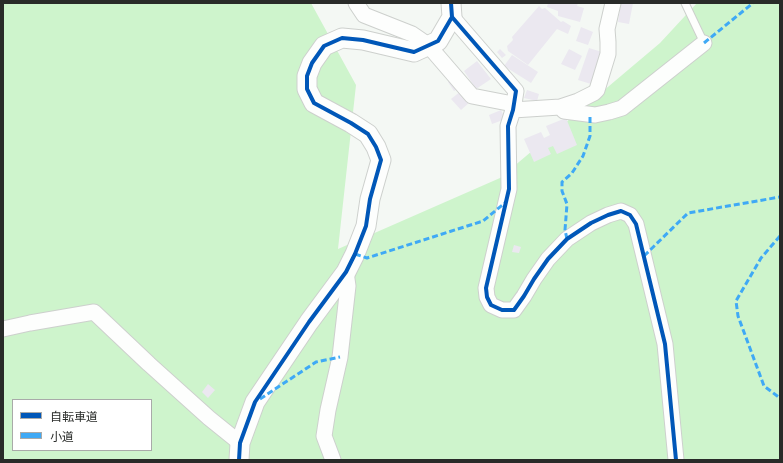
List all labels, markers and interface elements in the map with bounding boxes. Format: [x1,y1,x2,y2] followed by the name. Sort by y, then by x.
[12,399,152,451] legend
[50,410,98,424] text: 自転車道
[50,430,74,444] text: 小道

